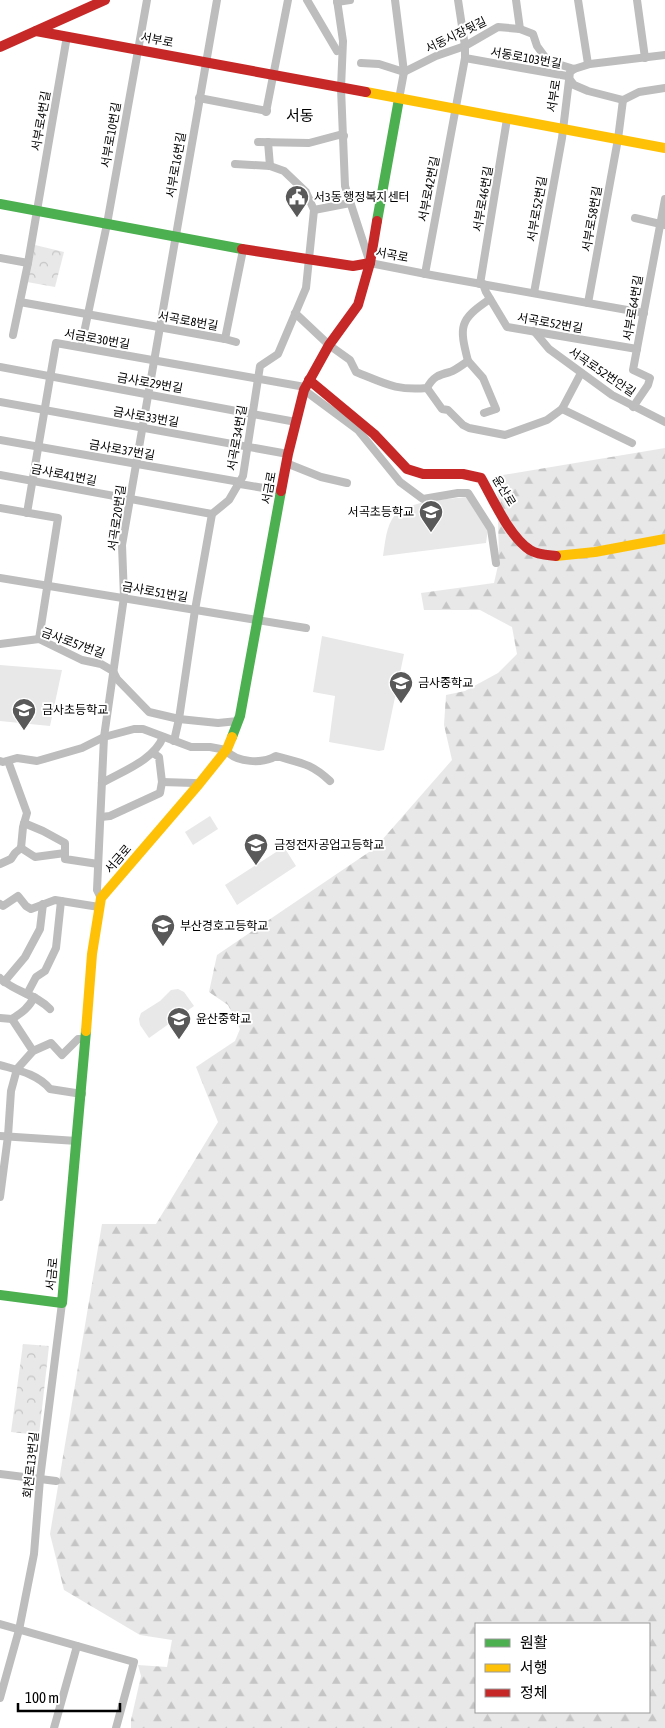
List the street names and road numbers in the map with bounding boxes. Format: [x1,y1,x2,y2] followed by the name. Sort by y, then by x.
[423,14,489,56] street label: 서동시장뒷길
[139,30,175,50] street label: 서부로
[489,45,563,71] street label: 서동로103번길
[544,79,564,113] street label: 서부로
[29,90,53,152] street label: 서부로4번길
[98,101,124,169] street label: 서부로10번길
[163,131,189,199] street label: 서부로16번길
[416,155,442,223] street label: 서부로42번길
[470,165,496,233] street label: 서부로46번길
[524,175,550,243] street label: 서부로52번길
[579,185,605,253] street label: 서부로58번길
[374,245,410,265] street label: 서곡로
[620,274,646,342] street label: 서부로64번길
[157,309,219,333] street label: 서곡로8번길
[516,310,584,336] street label: 서곡로52번길
[63,326,131,352] street label: 서금로30번길
[566,345,638,399] street label: 서곡로52번안길
[116,370,184,396] street label: 금사로29번길
[112,404,180,430] street label: 금사로33번길
[224,404,250,472] street label: 서곡로34번길
[88,437,156,463] street label: 금사로37번길
[30,462,98,488] street label: 금사로41번길
[259,470,279,506] street label: 서금로
[489,473,519,509] street label: 윤산로
[105,484,129,552] street label: 서곡로20번길
[121,579,189,605] street label: 금사로51번길
[39,625,107,661] street label: 금사로57번길
[102,842,134,876] street label: 서금로
[43,1257,61,1291] street label: 서금로
[21,1431,41,1499] street label: 회천로13번길

